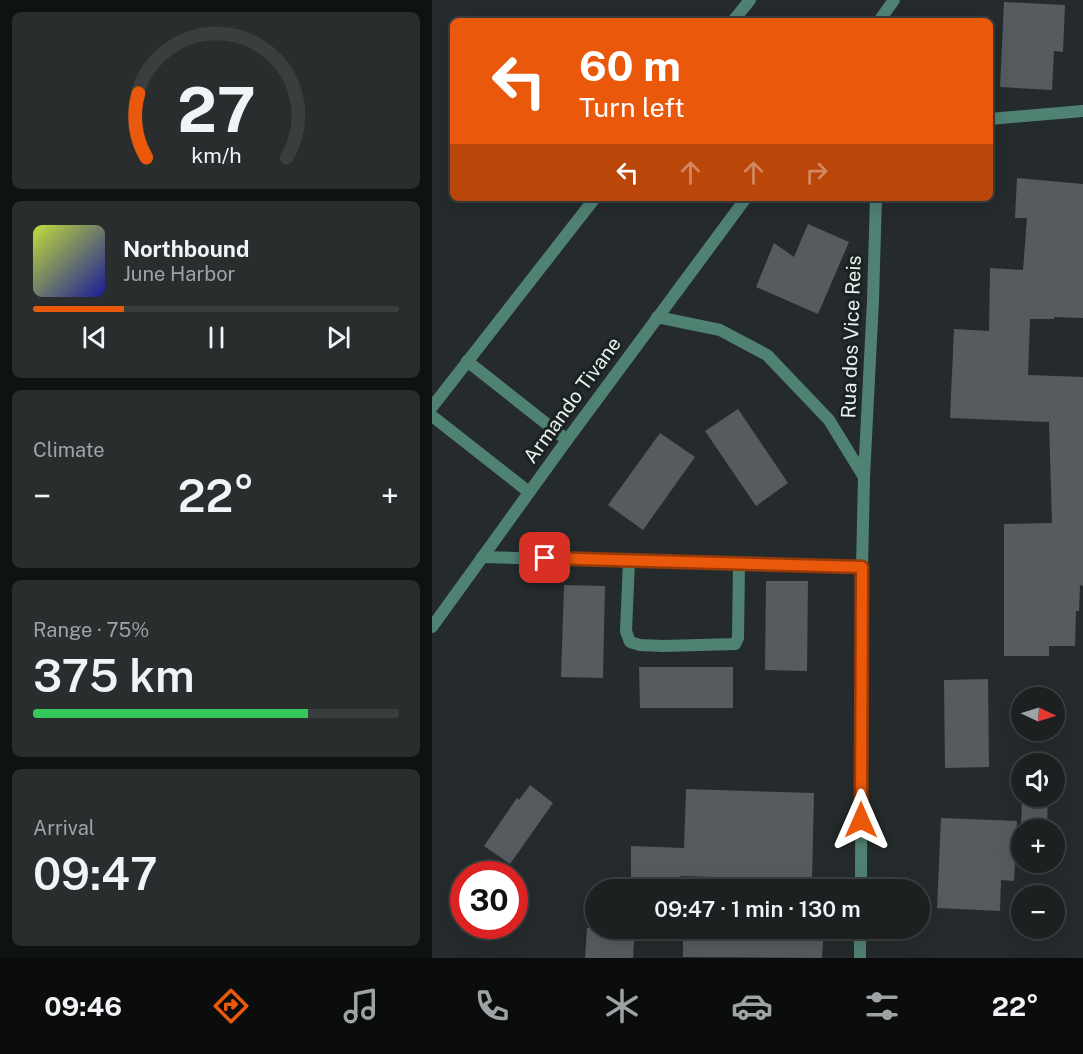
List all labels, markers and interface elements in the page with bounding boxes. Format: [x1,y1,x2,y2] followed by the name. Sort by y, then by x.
[579,41,681,90] text: 60 m
[480,42,558,120] icon: left
[177,73,255,146] text: 27
[579,91,685,123] text: Turn left
[191,143,241,168] text: km/h
[611,156,644,189] icon: left
[674,156,707,189] icon: ahead
[737,156,770,189] icon: ahead
[800,156,833,189] icon: right
[123,236,249,262] text: Northbound
[836,255,866,419] street label: Rua dos Vice Reis
[123,262,235,286] text: June Harbor
[78,321,111,354] icon: previous
[200,321,233,354] icon: pause
[322,321,355,354] icon: next
[518,332,626,468] street label: Armando Tivane
[33,438,105,462] text: Climate
[178,469,254,522] text: 22°
[33,477,51,515] text: −
[381,477,399,515] text: +
[519,532,570,583] pin
[528,541,561,574] icon: arrive
[33,618,149,642] text: Range · 75%
[33,649,195,702] text: 375 km
[1011,687,1065,741] north arrow
[1011,687,1065,939] map controls
[1011,753,1065,807] button: sound
[829,788,893,852] position arrow
[33,816,95,840] text: Arrival
[1011,819,1065,873] button: +
[33,847,158,900] text: 09:47
[450,861,528,939] speed limit sign: 30
[1011,885,1065,939] button: −
[654,896,861,922] text: 09:47 · 1 min · 130 m
[210,985,252,1027] icon: directions
[340,985,382,1027] icon: music
[471,985,513,1027] icon: phone
[601,985,643,1027] icon: climate
[731,985,773,1027] icon: car
[861,985,903,1027] icon: filters
[44,990,122,1022] text: 09:46
[992,990,1039,1022] text: 22°

